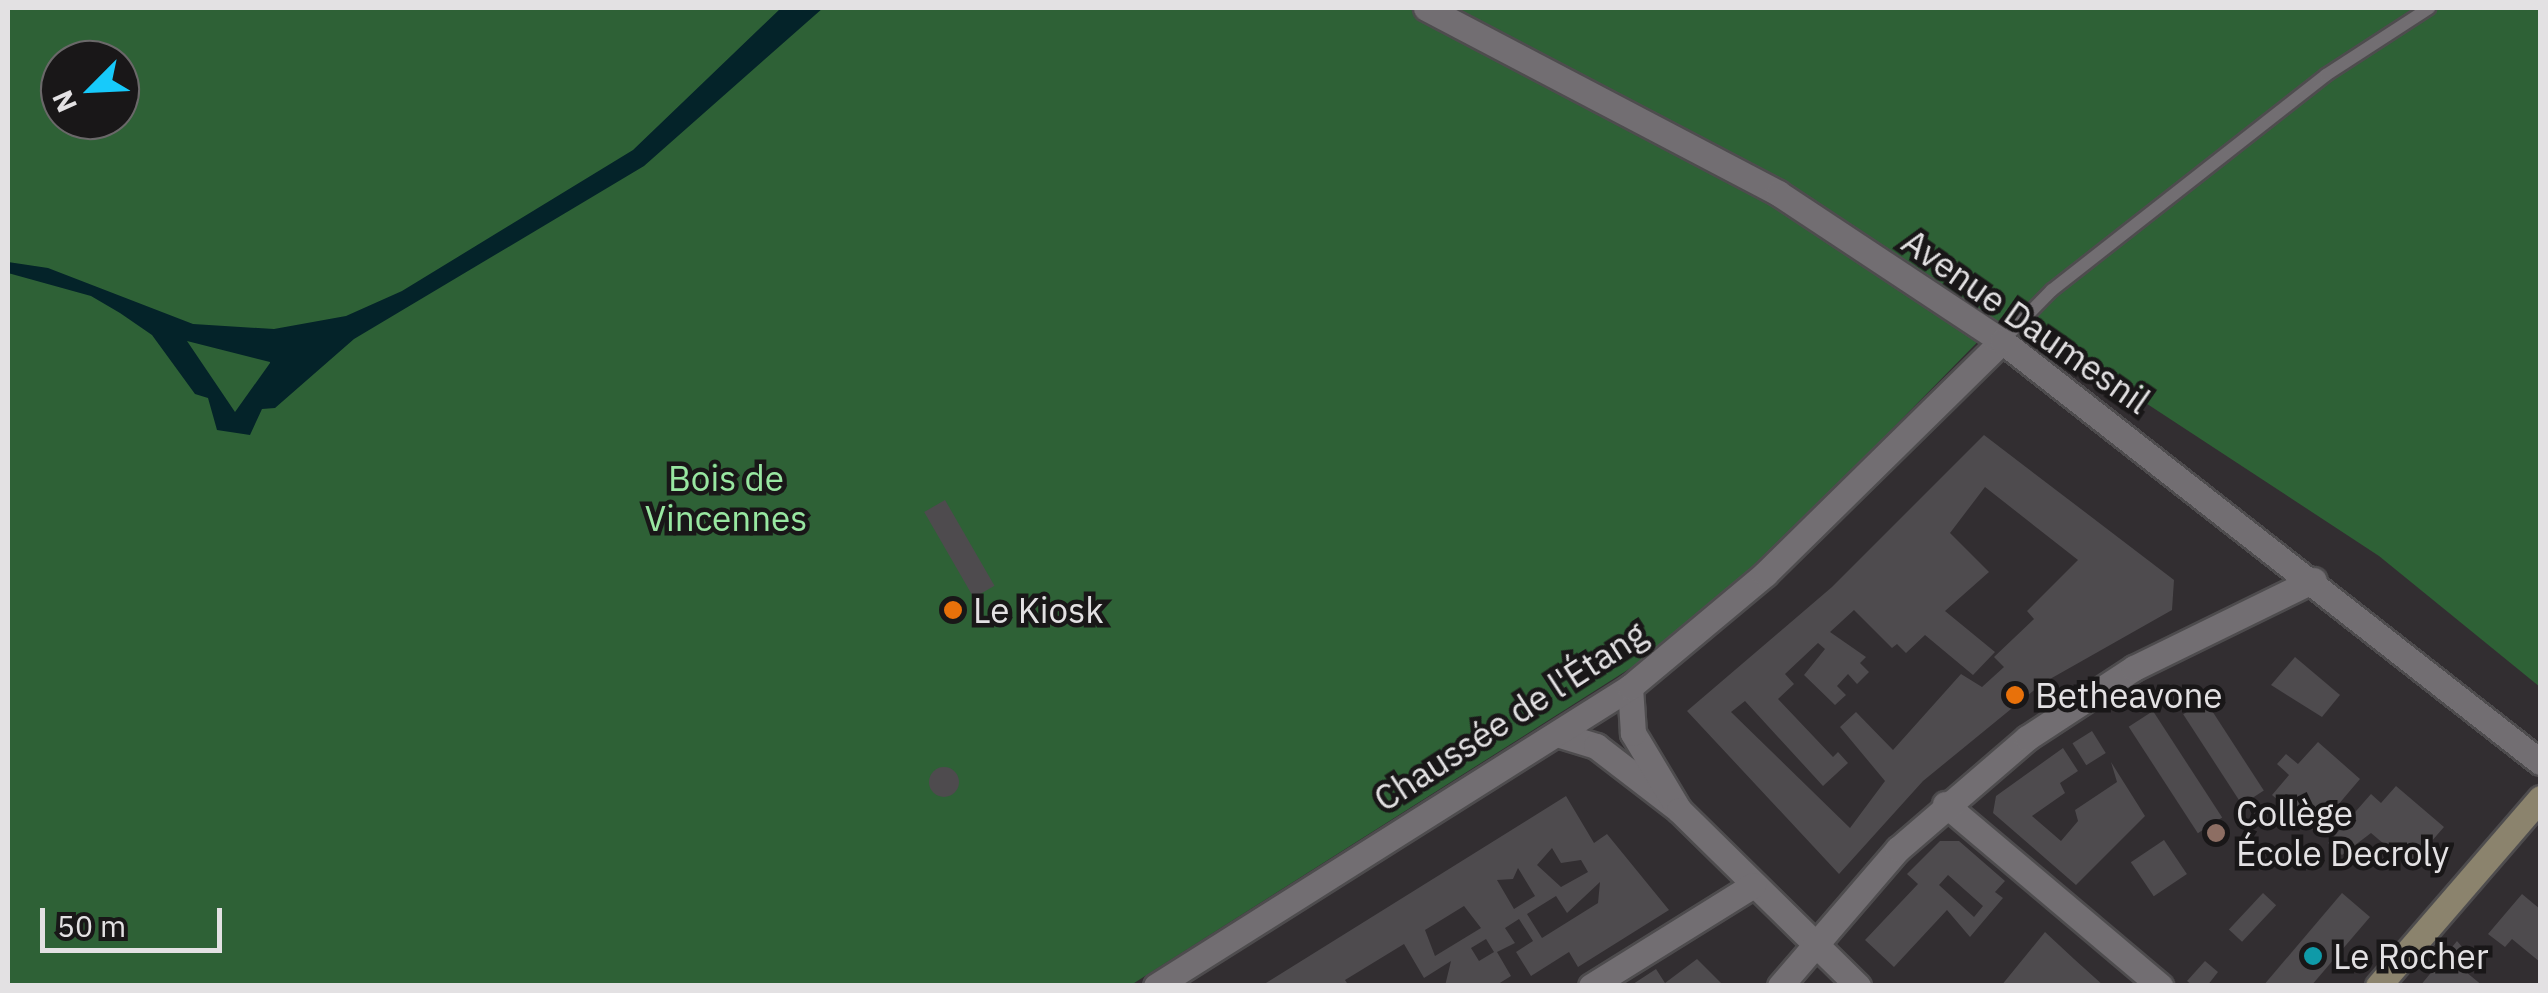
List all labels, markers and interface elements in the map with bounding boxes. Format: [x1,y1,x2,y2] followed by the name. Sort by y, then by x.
[40,40,140,140] north arrow
[43,85,85,118] text: N
[1894,220,2158,422] street label: Avenue Daumesnil
[645,457,807,539] park label: Bois de Vincennes
[973,589,1104,631] place label: Le Kiosk
[942,599,964,621] marker: Le Kiosk
[1366,612,1654,820] street label: Chaussée de l'Étang
[2035,674,2222,716] place label: Betheavone
[2004,684,2026,706] marker: Betheavone
[2236,792,2449,874] place label: Collège École Decroly
[2205,822,2227,844] marker: Collège École Decroly
[45,888,228,950] scale bar
[57,906,126,945] text: 50 m
[2333,935,2489,977] place label: Le Rocher
[2302,945,2324,967] marker: Le Rocher

